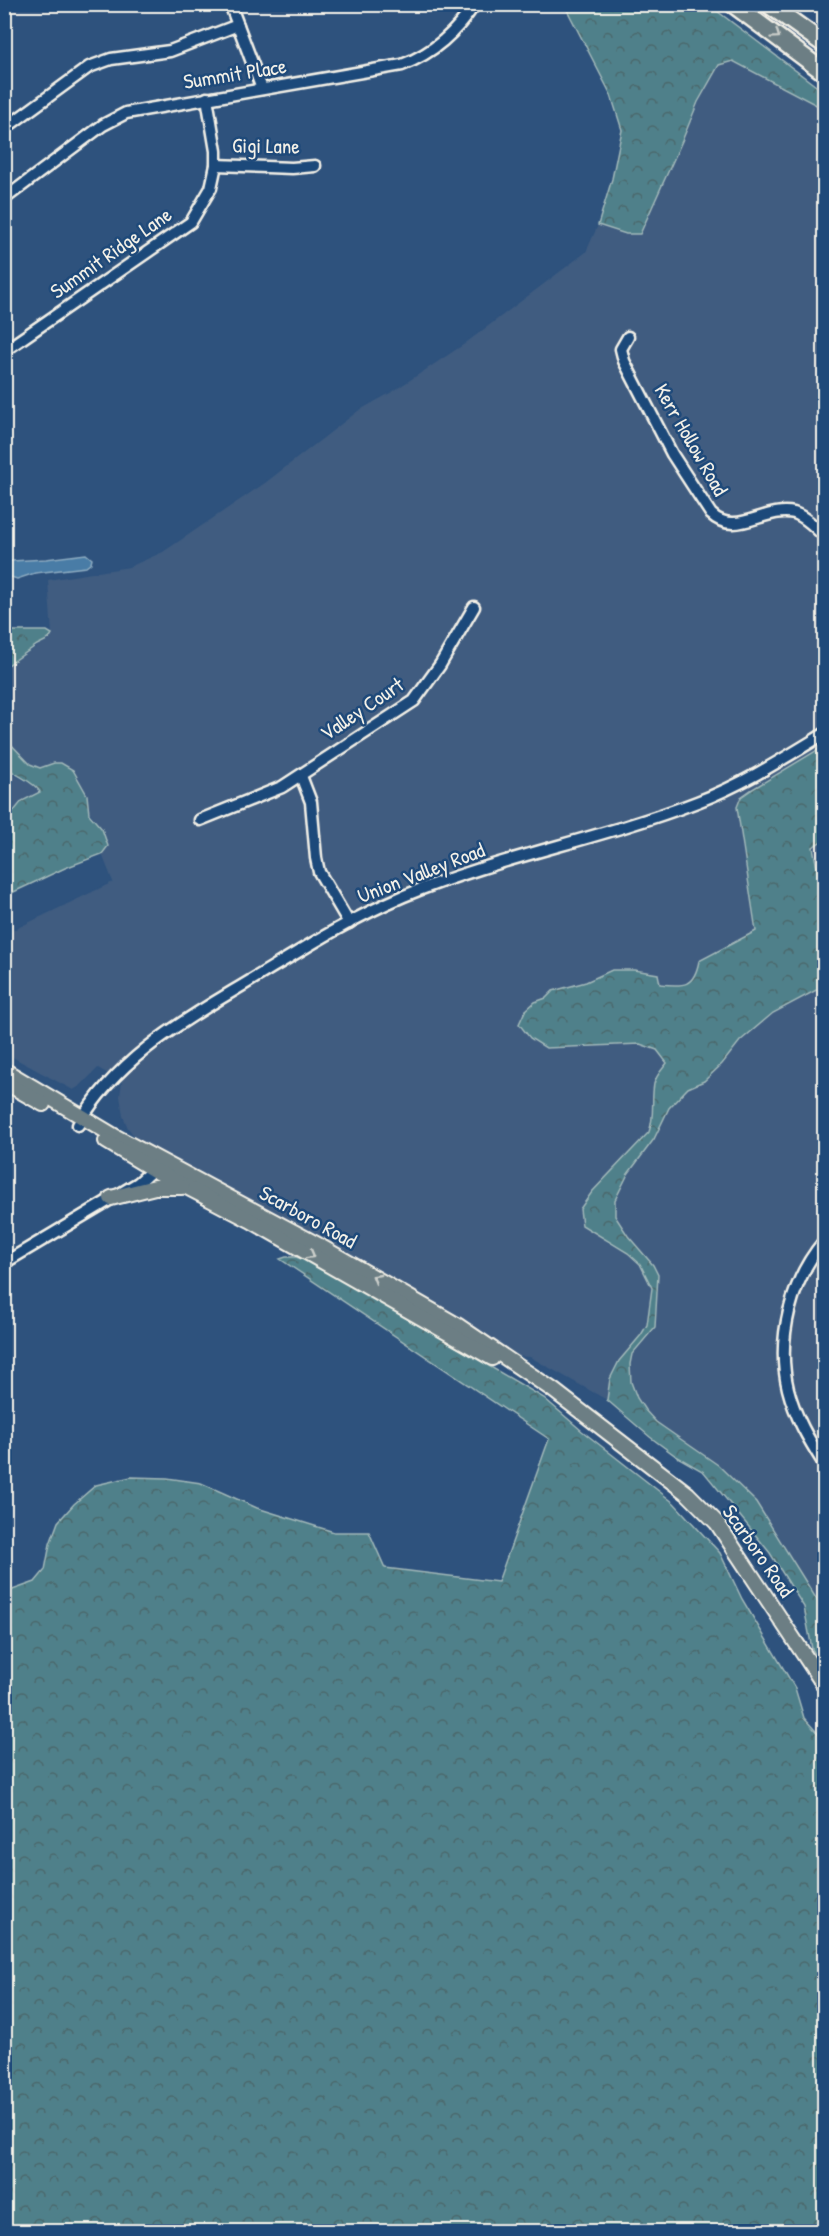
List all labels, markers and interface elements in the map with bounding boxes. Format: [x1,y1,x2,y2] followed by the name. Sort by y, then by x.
[770,28,781,39] one-way arrow
[181,51,288,96] street label: Summit Place
[232,130,300,161] street label: Gigi Lane
[44,200,177,305] street label: Summit Ridge Lane
[648,378,735,501] street label: Kerr Hollow Road
[314,670,410,747] street label: Valley Court
[353,835,489,910] street label: Union Valley Road
[254,1178,362,1255] street label: Scarboro Road
[305,1248,316,1259] one-way arrow
[372,1274,382,1286] one-way arrow
[716,1499,801,1603] street label: Scarboro Road

